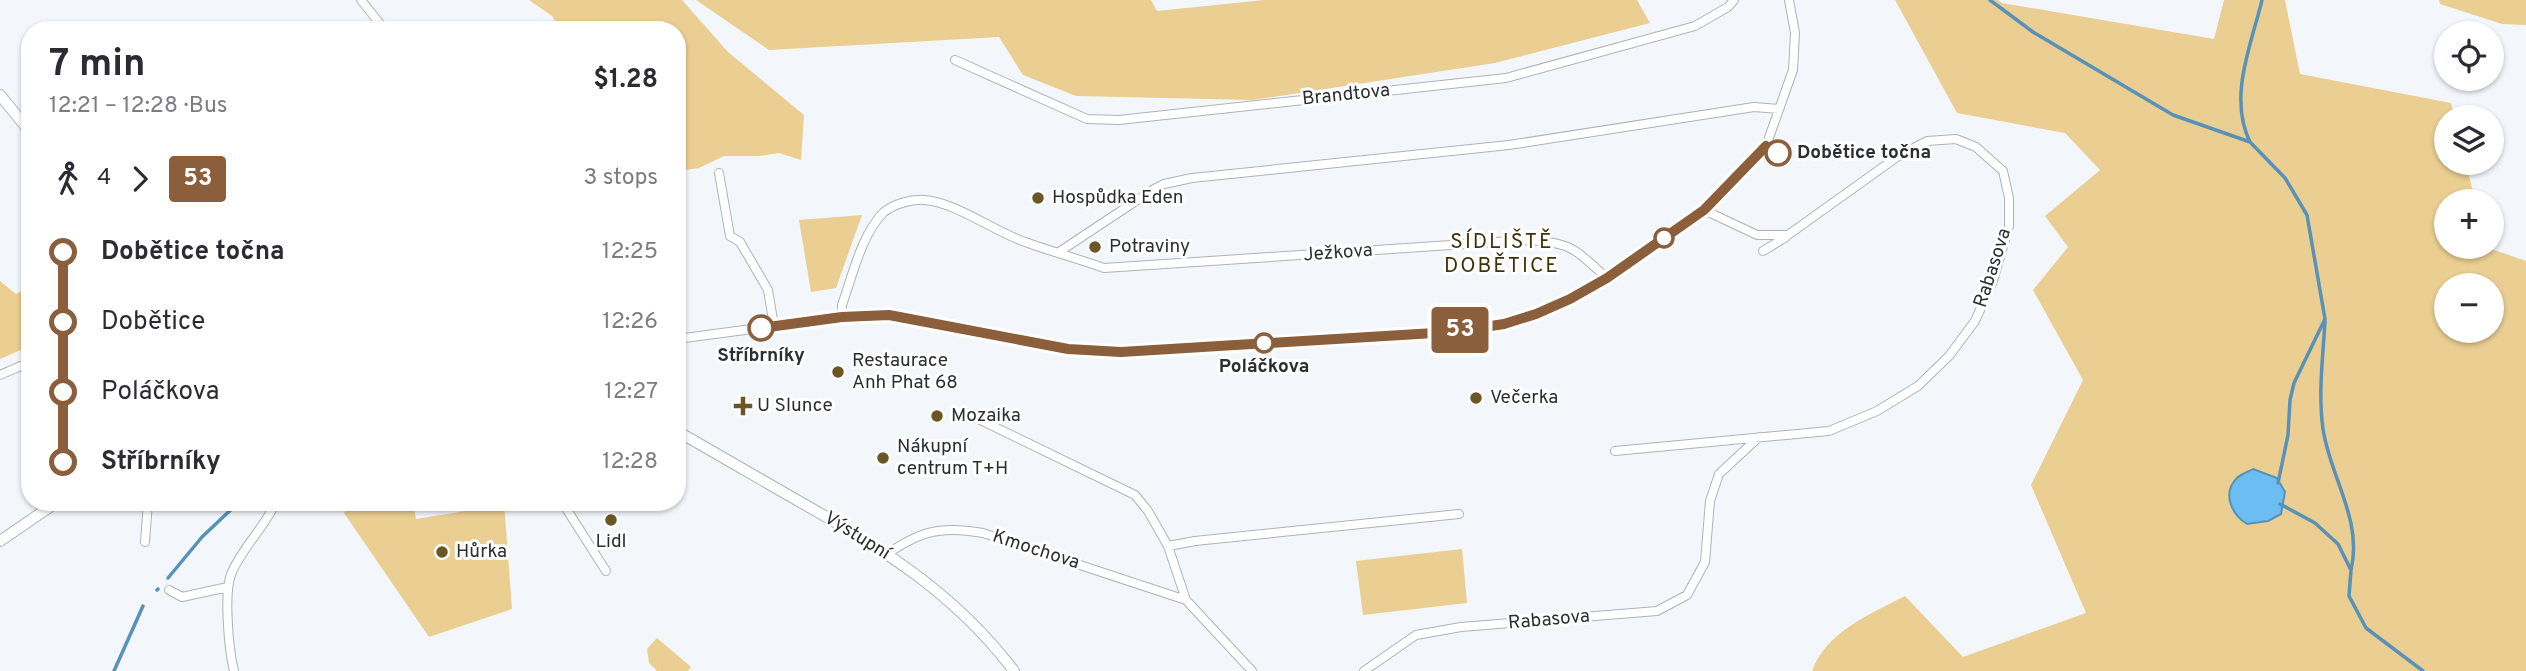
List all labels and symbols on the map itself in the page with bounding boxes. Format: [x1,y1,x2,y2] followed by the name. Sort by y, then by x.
[1301,78,1391,112] street label: Brandtova
[1765,140,1791,166] marker: Dobětice točna
[1797,141,1931,165] place label: Dobětice točna
[1052,186,1184,210] place label: Hospůdka Eden
[1030,190,1046,206] marker: Hospůdka Eden
[1969,225,2017,311] street label: Rabasova
[1444,228,1560,280] district label: SÍDLIŠTĚ DOBĚTICE
[1654,228,1674,248] unlabelled marker
[1109,235,1190,259] place label: Potraviny
[1087,239,1103,255] marker: Potraviny
[1303,239,1373,267] street label: Ježkova
[1428,307,1492,353] line badge: 53
[748,315,774,341] marker: Stříbrníky
[1254,333,1274,353] marker: Poláčkova
[717,344,805,368] place label: Stříbrníky
[852,349,958,395] place label: Restaurace Anh Phat 68
[1219,355,1309,379] place label: Poláčkova
[830,364,846,380] marker: Restaurace Anh Phat 68
[1490,386,1558,410] place label: Večerka
[1468,390,1484,406] marker: Večerka
[757,394,833,418] place label: U Slunce
[735,398,751,414] marker: U Slunce
[951,404,1021,428] place label: Mozaika
[929,408,945,424] marker: Mozaika
[897,435,1008,481] place label: Nákupní centrum T+H
[875,450,891,466] marker: Nákupní centrum T+H
[819,506,896,567] street label: Výstupní
[603,512,619,528] marker: Lidl
[989,525,1083,575] street label: Kmochova
[595,530,627,554] place label: Lidl
[456,540,507,564] place label: Hůrka
[434,544,450,560] marker: Hůrka
[1507,604,1591,636] street label: Rabasova

